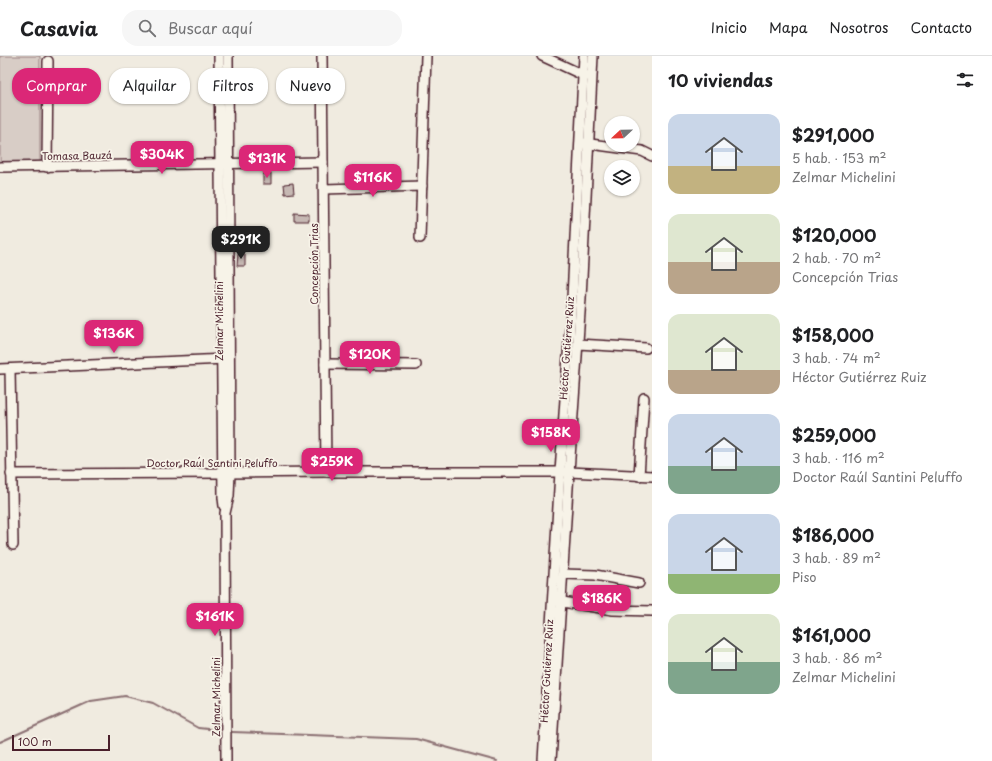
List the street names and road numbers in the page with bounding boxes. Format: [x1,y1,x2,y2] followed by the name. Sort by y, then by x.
[42,147,113,163] street label: Tomasa Bauzá
[306,223,321,305] street label: Concepción Trias
[211,281,226,361] street label: Zelmar Michelini
[555,296,577,400] street label: Héctor Gutiérrez Ruiz
[146,455,278,470] street label: Doctor Raúl Santini Peluffo
[536,619,556,723] street label: Héctor Gutiérrez Ruiz
[208,657,223,737] street label: Zelmar Michelini

